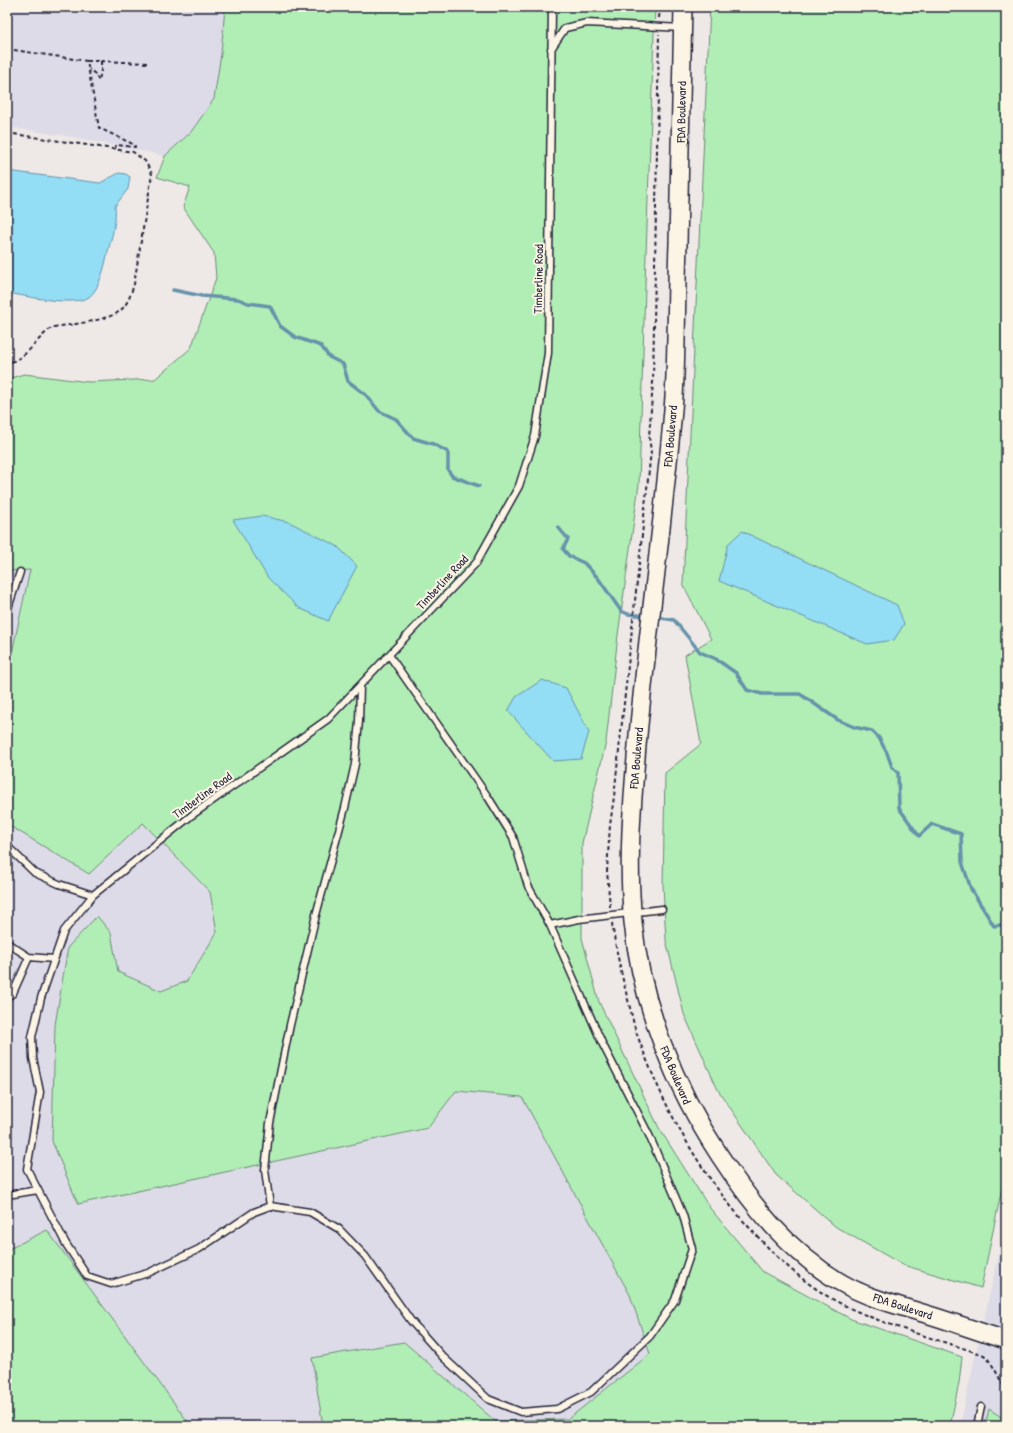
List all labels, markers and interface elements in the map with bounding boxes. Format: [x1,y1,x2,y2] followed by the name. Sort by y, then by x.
[672,81,690,144] street label: FDA Boulevard
[529,244,547,314] street label: Timberline Road
[659,404,681,468] street label: FDA Boulevard
[412,551,472,613] street label: Timberline Road
[625,726,647,790] street label: FDA Boulevard
[169,768,235,822] street label: Timberline Road
[656,1043,696,1107] street label: FDA Boulevard
[870,1288,935,1324] street label: FDA Boulevard

